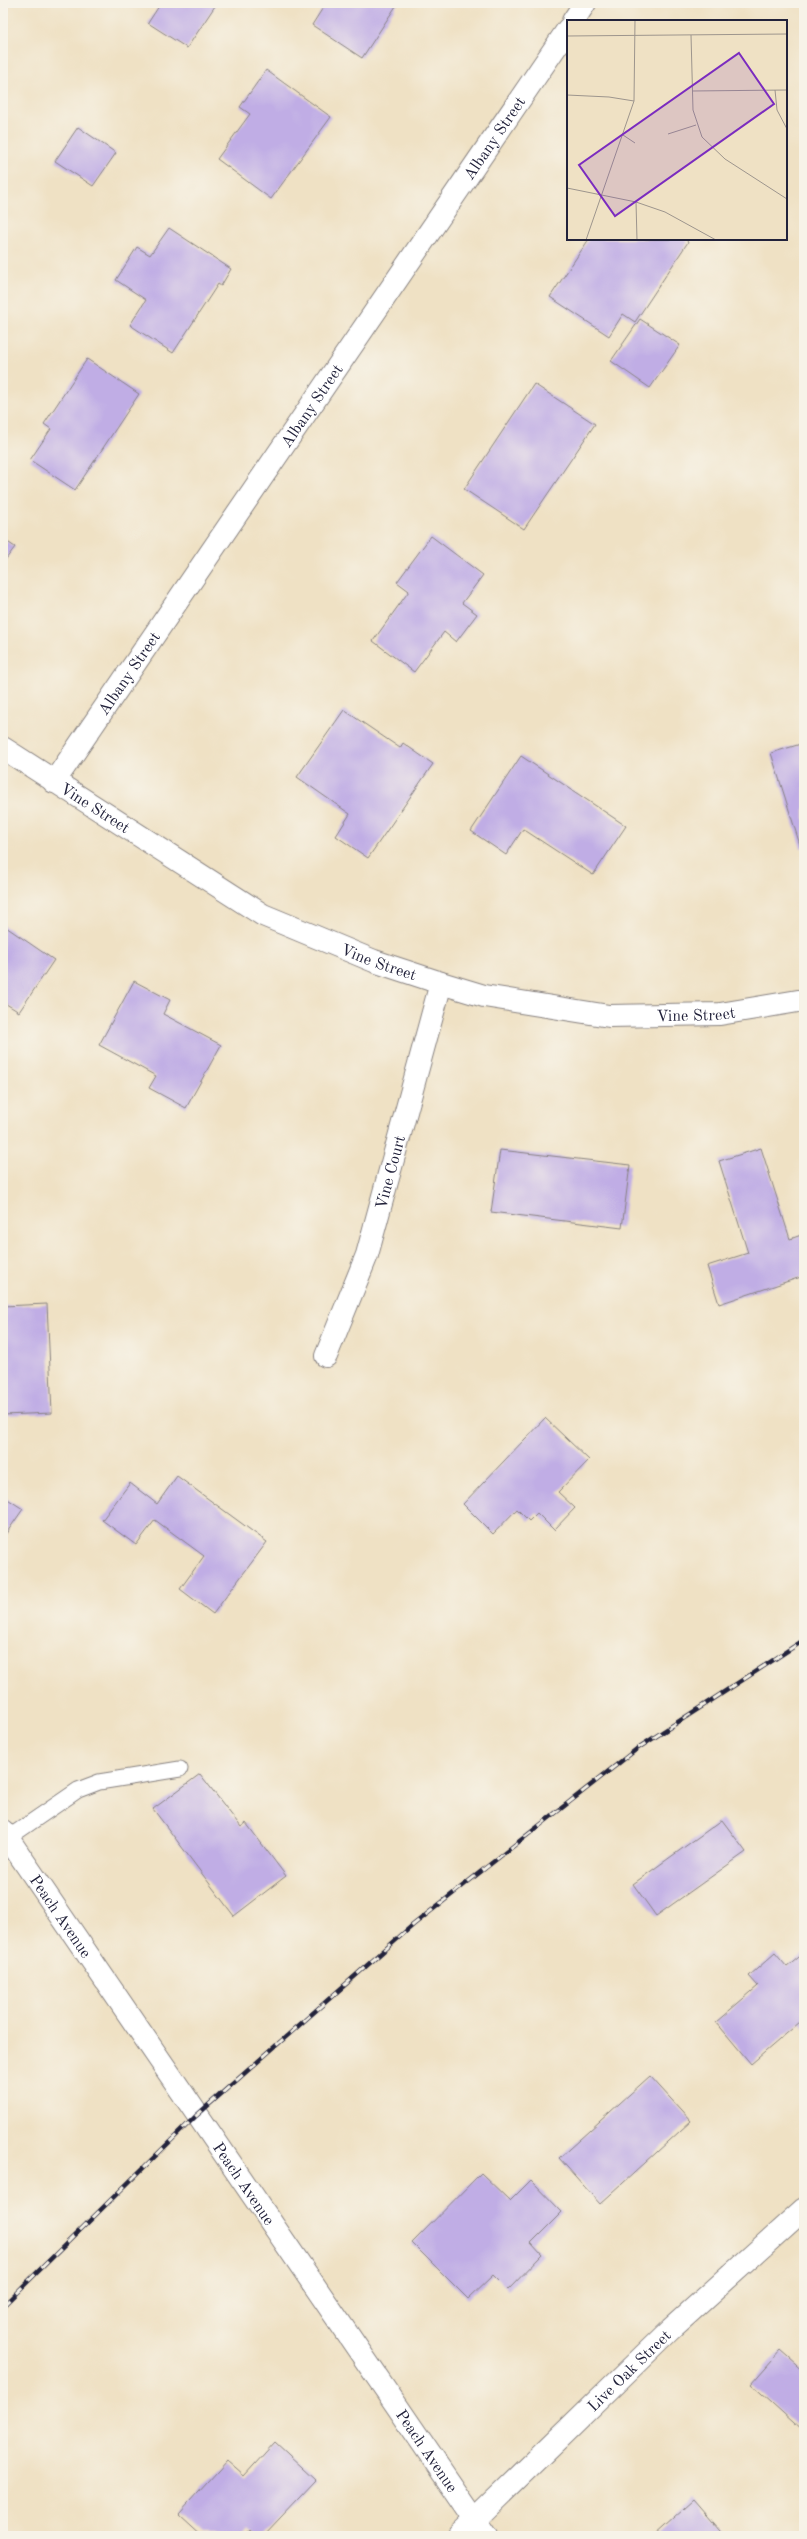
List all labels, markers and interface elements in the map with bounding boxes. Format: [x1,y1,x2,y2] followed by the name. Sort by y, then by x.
[567,20,787,240] inset map
[462,94,529,183] street label: Albany Street
[279,362,347,451] street label: Albany Street
[96,629,164,719] street label: Albany Street
[57,781,132,837] street label: Vine Street
[338,942,418,984] street label: Vine Street
[656,1006,737,1025] street label: Vine Street
[374,1133,409,1211] street label: Vine Court
[26,1873,93,1961] street label: Peach Avenue
[209,2140,277,2229] street label: Peach Avenue
[585,2328,675,2415] street label: Live Oak Street
[392,2407,460,2496] street label: Peach Avenue

